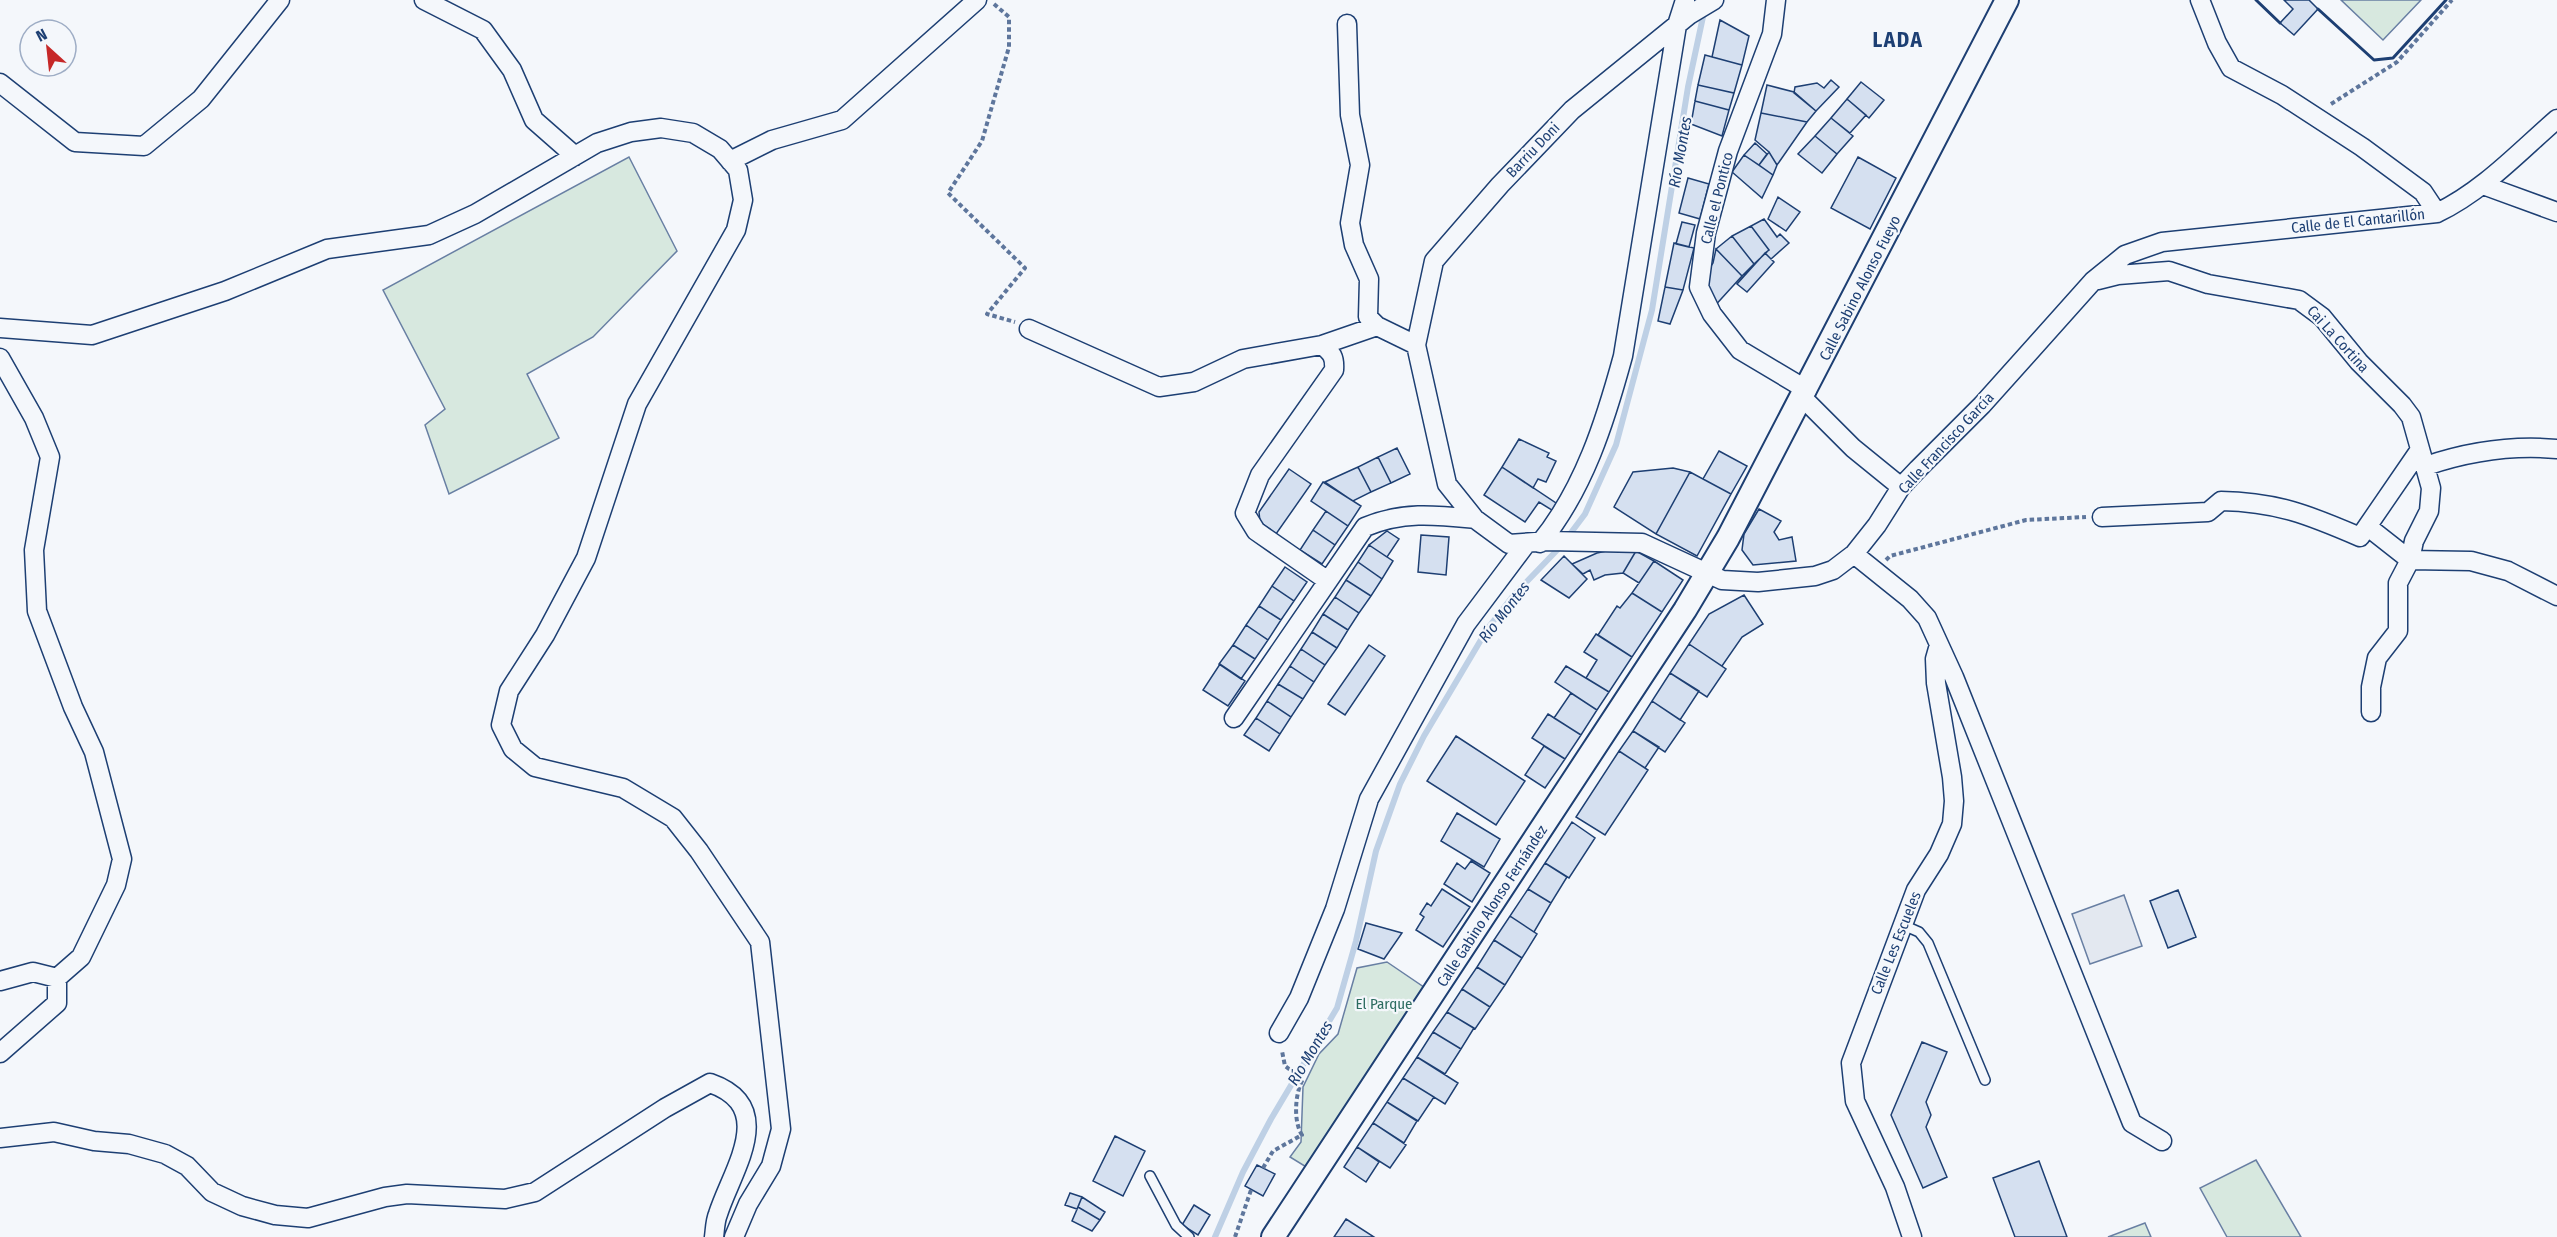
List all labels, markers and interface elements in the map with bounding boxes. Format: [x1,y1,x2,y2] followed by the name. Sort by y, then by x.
[18,18,78,78] north arrow
[33,24,50,46] text: N
[1873,27,1923,53] district label: LADA
[1664,115,1696,189] water label: Río Montes
[1502,119,1564,181] street label: Barriu Doni
[1697,150,1737,246] street label: Calle el Pontico
[2290,205,2426,237] street label: Calle de El Cantarillón
[1816,212,1904,364] street label: Calle Sabino Alonso Fueyo
[2303,302,2373,376] street label: Cai La Cortina
[1894,389,1998,497] street label: Calle Francisco García
[1474,578,1534,646] water label: Río Montes
[1433,822,1551,990] street label: Calle Gabino Alonso Fernández
[1867,889,1925,997] street label: Calle Les Escueles
[1356,995,1412,1013] park label: El Parque
[1283,1017,1337,1089] water label: Río Montes

